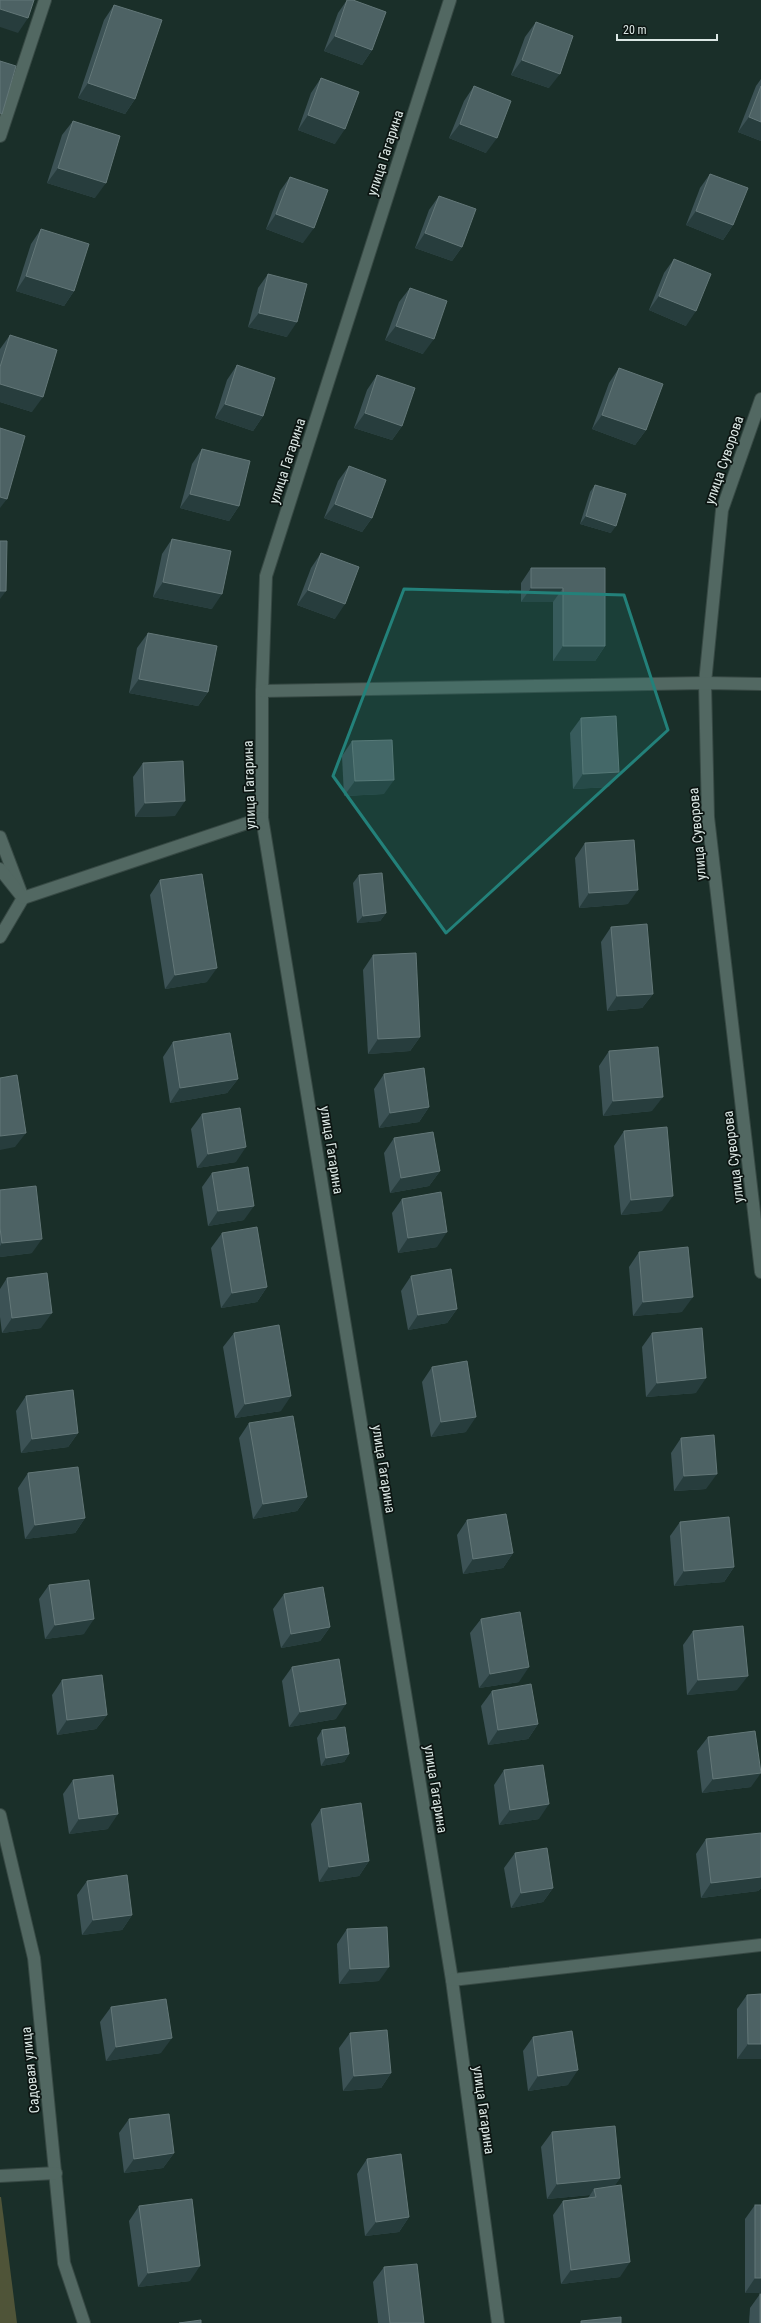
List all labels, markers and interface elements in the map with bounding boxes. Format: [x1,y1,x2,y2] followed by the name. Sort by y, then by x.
[617,16,717,42] scale bar
[623,23,647,37] text: 20 m
[364,108,406,198] street label: улица Гагарина
[701,414,747,506] street label: улица Суворова
[266,416,308,506] street label: улица Гагарина
[239,740,259,830] street label: улица Гагарина
[685,787,709,881] street label: улица Суворова
[317,1105,347,1195] street label: улица Гагарина
[719,1110,747,1204] street label: улица Суворова
[369,1424,399,1514] street label: улица Гагарина
[421,1744,451,1834] street label: улица Гагарина
[18,2026,42,2114] street label: Садовая улица
[470,2065,498,2155] street label: улица Гагарина

